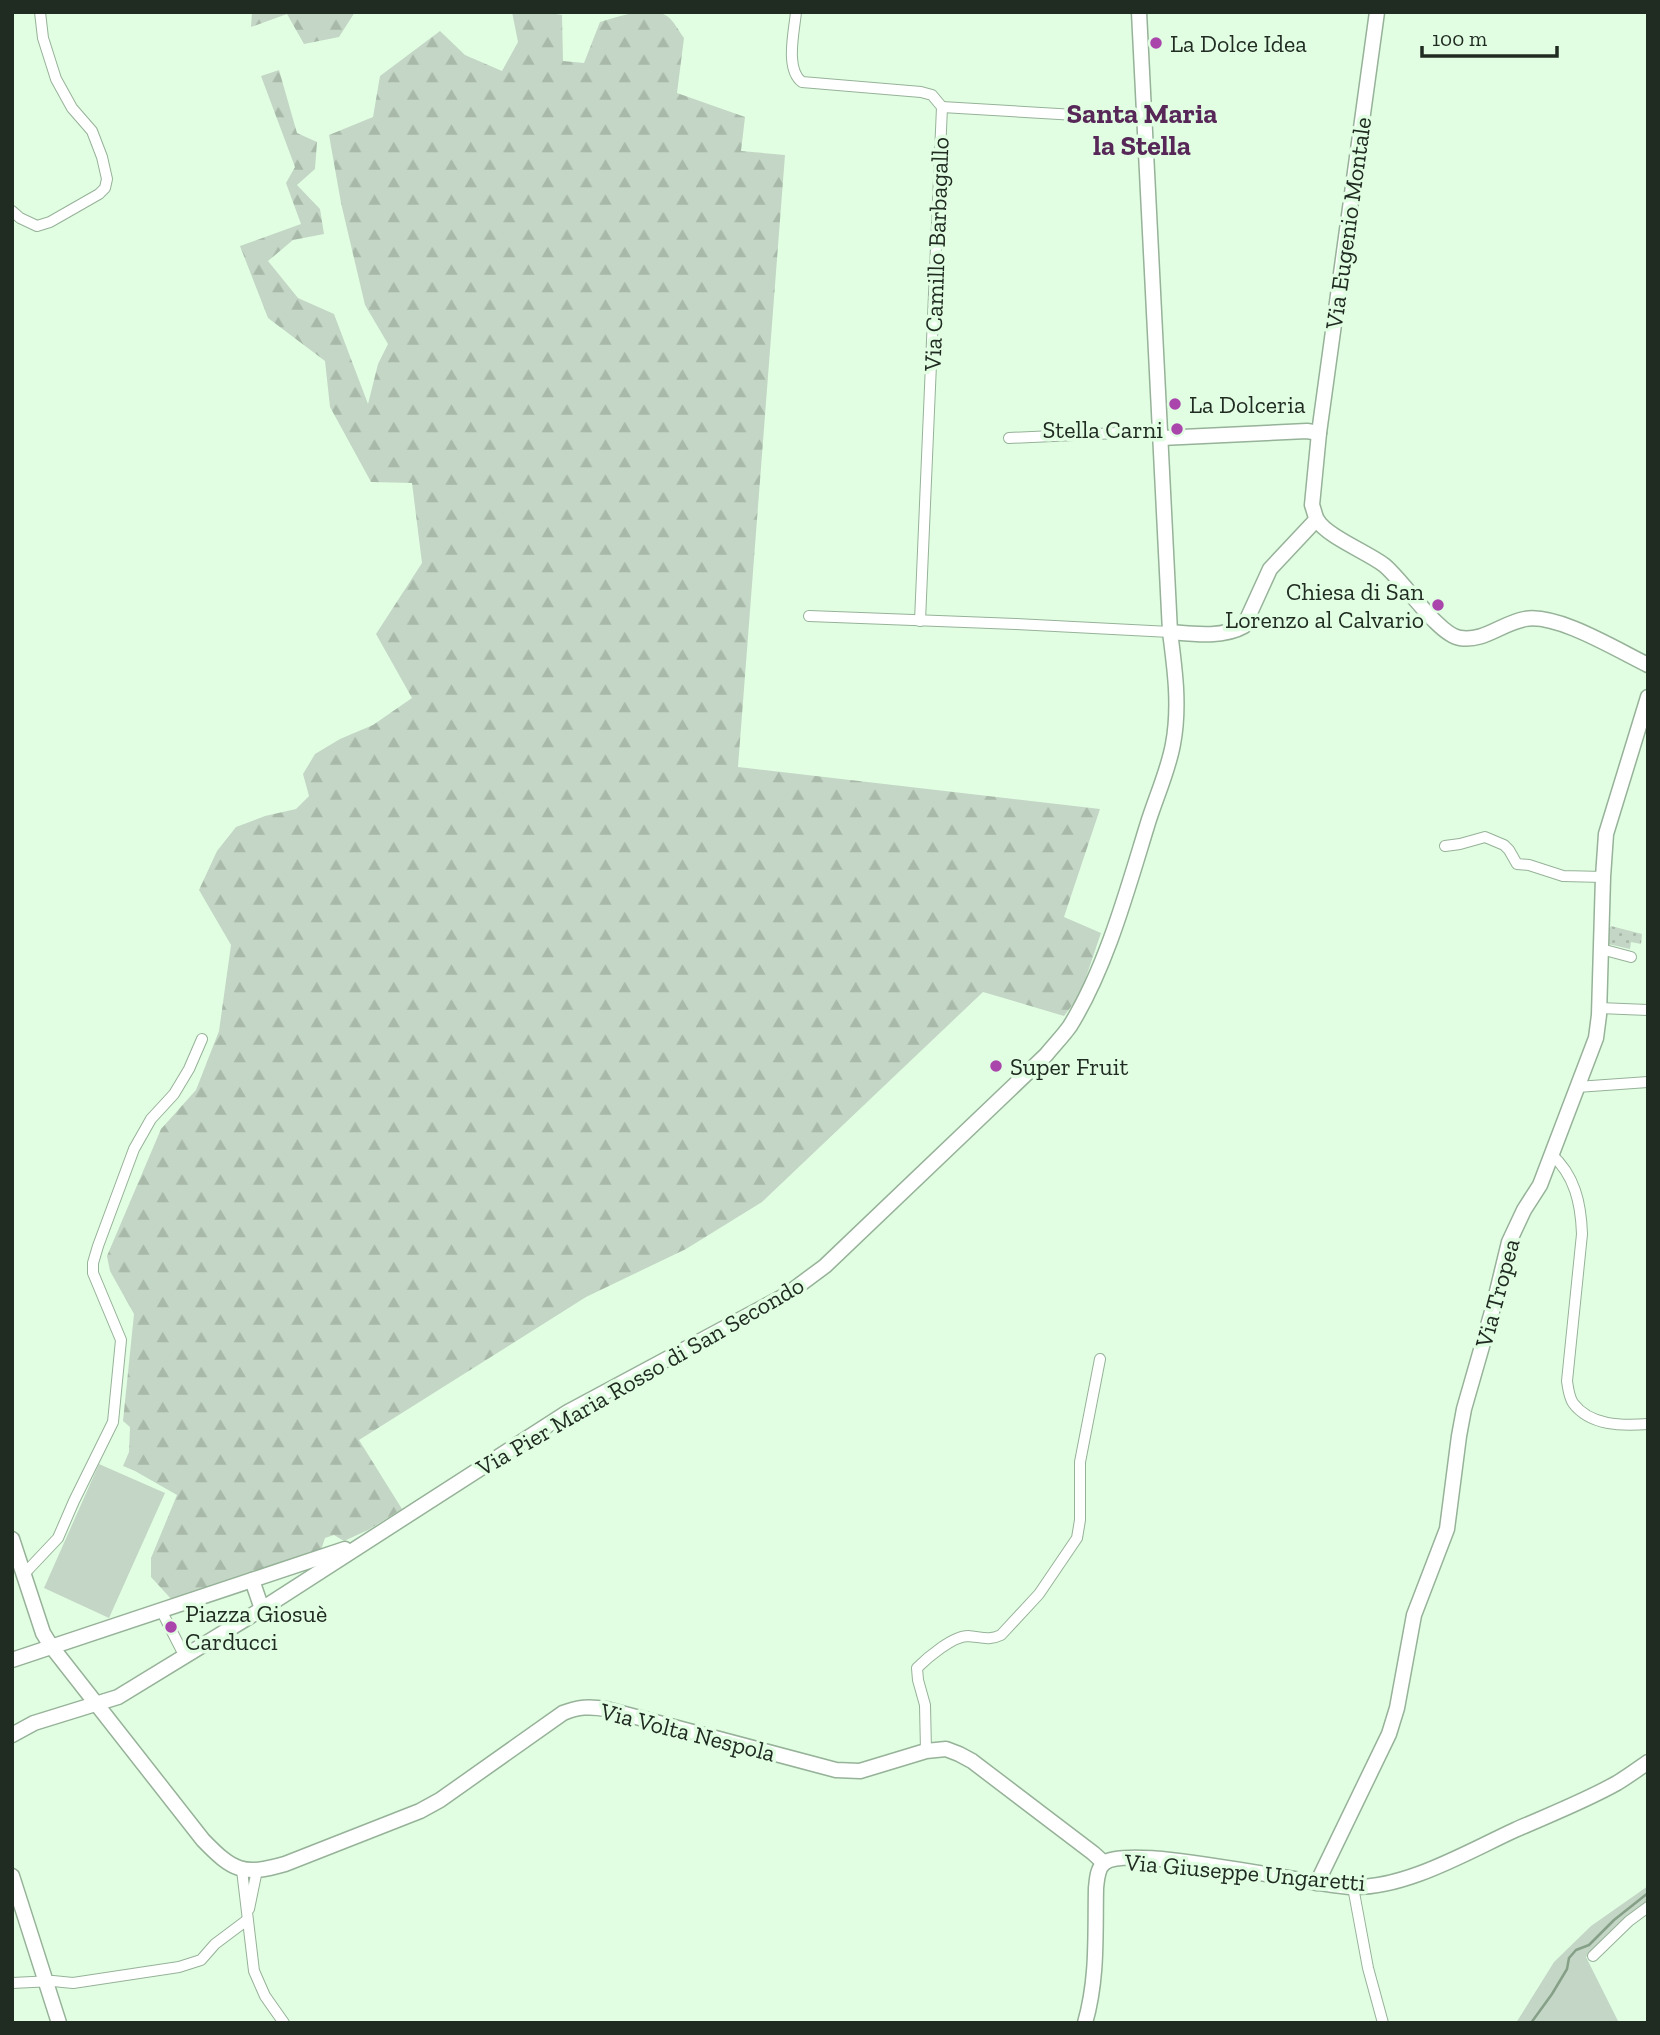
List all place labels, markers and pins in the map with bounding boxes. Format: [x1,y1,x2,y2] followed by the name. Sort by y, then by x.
[1170,29,1307,58] place label: La Dolce Idea
[1148,35,1164,51] marker: La Dolce Idea
[1189,390,1306,419] place label: La Dolceria
[1167,396,1183,412] marker: La Dolceria
[1043,415,1163,444] place label: Stella Carni
[1169,421,1185,437] marker: Stella Carni
[1225,577,1424,634] place label: Chiesa di San Lorenzo al Calvario
[1430,597,1446,613] marker: Chiesa di San Lorenzo al Calvario
[1010,1052,1129,1081] place label: Super Fruit
[988,1058,1004,1074] marker: Super Fruit
[185,1599,327,1656] place label: Piazza Giosuè Carducci
[163,1619,179,1635] marker: Piazza Giosuè Carducci

